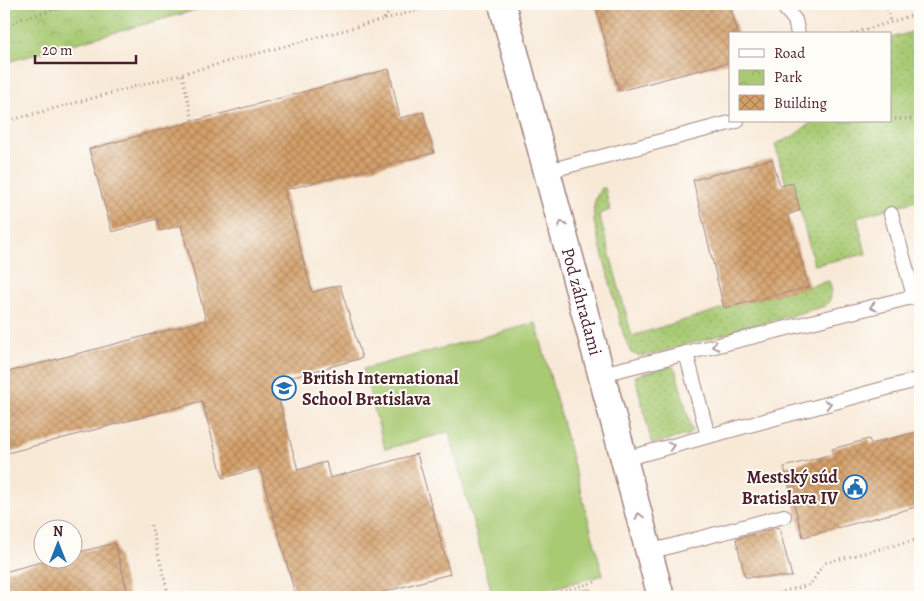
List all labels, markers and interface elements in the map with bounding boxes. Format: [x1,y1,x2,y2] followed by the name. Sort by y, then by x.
[35,32,136,64] scale bar
[729,32,892,122] legend
[42,40,73,60] text: 20 m
[774,43,806,63] text: Road
[774,67,803,87] text: Park
[774,93,827,113] text: Building
[557,219,568,228] one-way arrow
[556,245,608,358] street label: Pod záhradami
[868,301,877,312] one-way arrow
[711,340,720,351] one-way arrow
[302,366,459,411] place label: British International School Bratislava
[271,375,297,401] school or university icon: British International School Bratislava
[824,399,832,409] one-way arrow
[667,442,675,452] one-way arrow
[741,465,839,510] place label: Mestský súd Bratislava IV
[842,474,868,500] public building icon: Mestský súd Bratislava IV
[635,513,645,521] one-way arrow
[32,518,82,568] north arrow
[53,522,63,541] text: N

